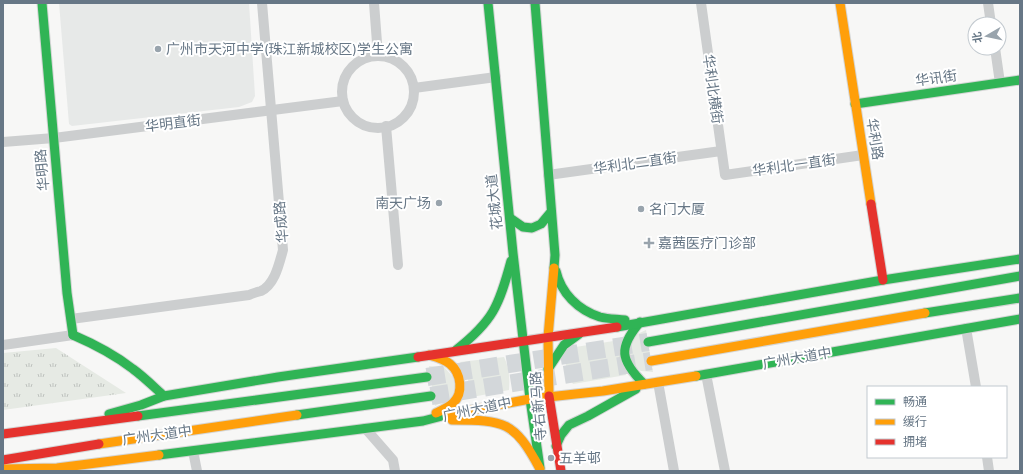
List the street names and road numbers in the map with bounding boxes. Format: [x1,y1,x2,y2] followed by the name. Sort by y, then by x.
[699,53,727,125] street label: 华利北横街
[914,66,958,90] street label: 华讯街
[144,111,202,135] street label: 华明直街
[863,117,887,161] street label: 华利路
[31,148,53,192] street label: 华明路
[592,148,678,178] street label: 华利北二直街
[751,150,837,180] street label: 华利北一直街
[482,173,506,231] street label: 花城大道
[270,200,292,244] street label: 华成路
[761,343,833,373] street label: 广州大道中
[526,370,550,442] street label: 寺右新马路
[441,393,513,425] street label: 广州大道中
[121,421,193,449] street label: 广州大道中

